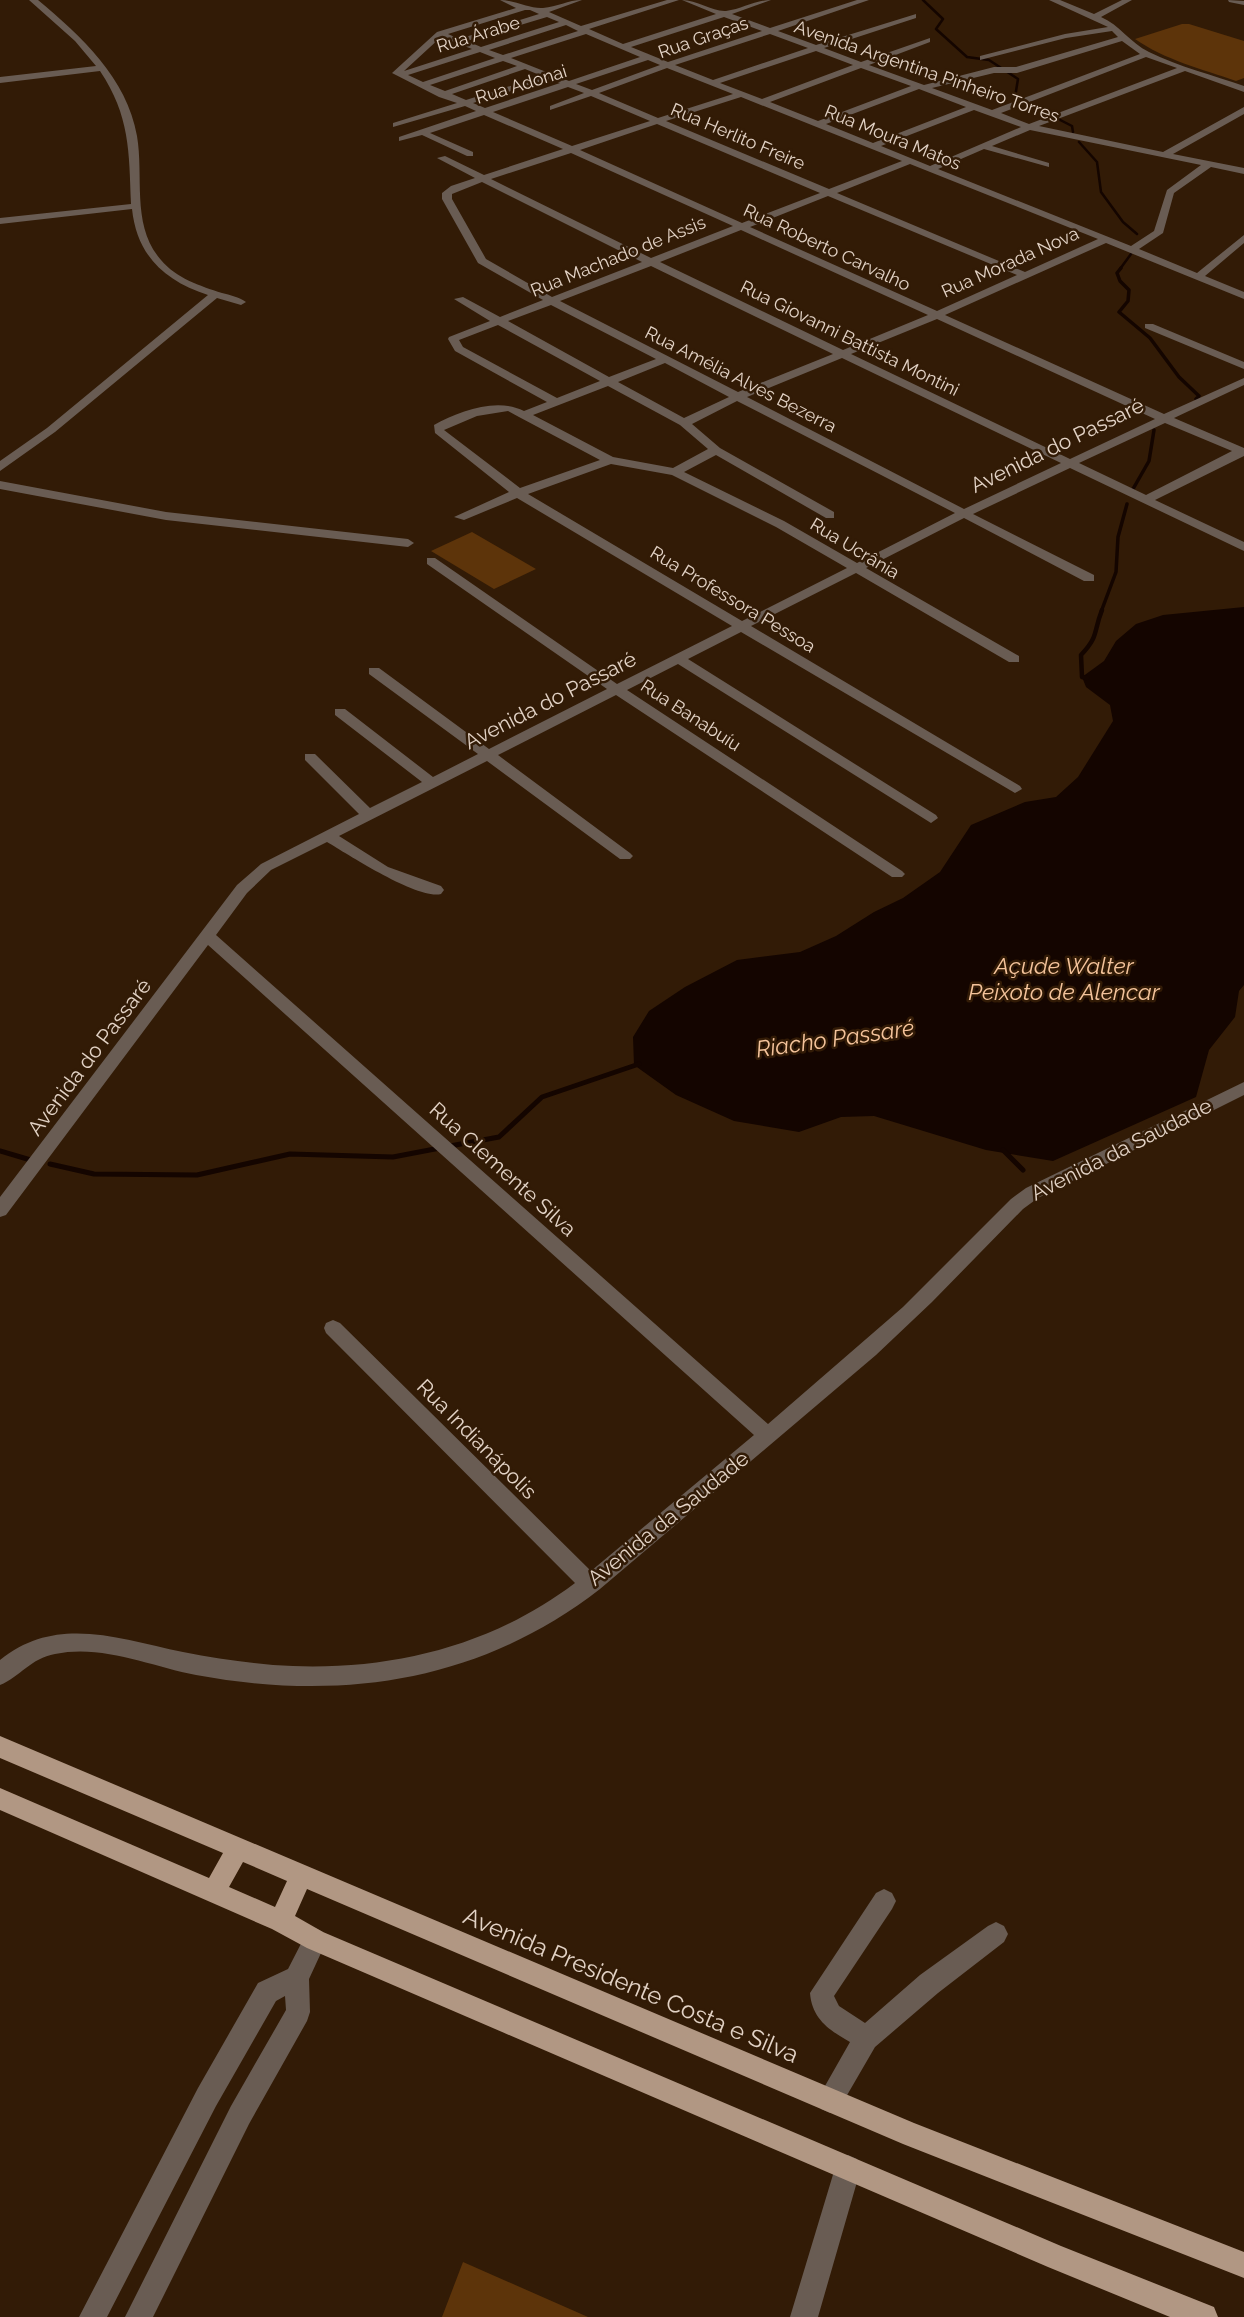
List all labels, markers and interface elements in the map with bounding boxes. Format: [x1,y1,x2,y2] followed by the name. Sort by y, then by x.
[433,10,523,57] street label: Rua Árabe
[655,12,751,62] street label: Rua Graças
[792,16,1062,126] street label: Avenida Argentina Pinheiro Torres
[473,60,569,108] street label: Rua Adonai
[668,98,809,174] street label: Rua Herlito Freire
[822,100,964,174] street label: Rua Moura Matos
[740,199,914,295] street label: Rua Roberto Carvalho
[527,211,709,301] street label: Rua Machado de Assis
[938,222,1082,302] street label: Rua Morada Nova
[737,276,963,400] street label: Rua Giovanni Battista Montini
[642,322,840,436] street label: Rua Amélia Alves Bezerra
[966,392,1148,498] street label: Avenida do Passaré
[807,513,903,583] street label: Rua Ucrânia
[647,541,819,657] street label: Rua Professora Pessoa
[460,646,640,754] street label: Avenida do Passaré
[637,675,745,755] street label: Rua Banabuíu
[968,952,1161,1005] water label: Açude Walter Peixoto de Alencar
[22,974,156,1140] street label: Avenida do Passaré
[754,1014,916,1062] water label: Riacho Passaré
[1026,1093,1216,1205] street label: Avenida da Saudade
[425,1097,581,1241] street label: Rua Clemente Silva
[412,1374,542,1504] street label: Rua Indianápolis
[583,1445,753,1591] street label: Avenida da Saudade
[459,1901,803,2069] street label: Avenida Presidente Costa e Silva

